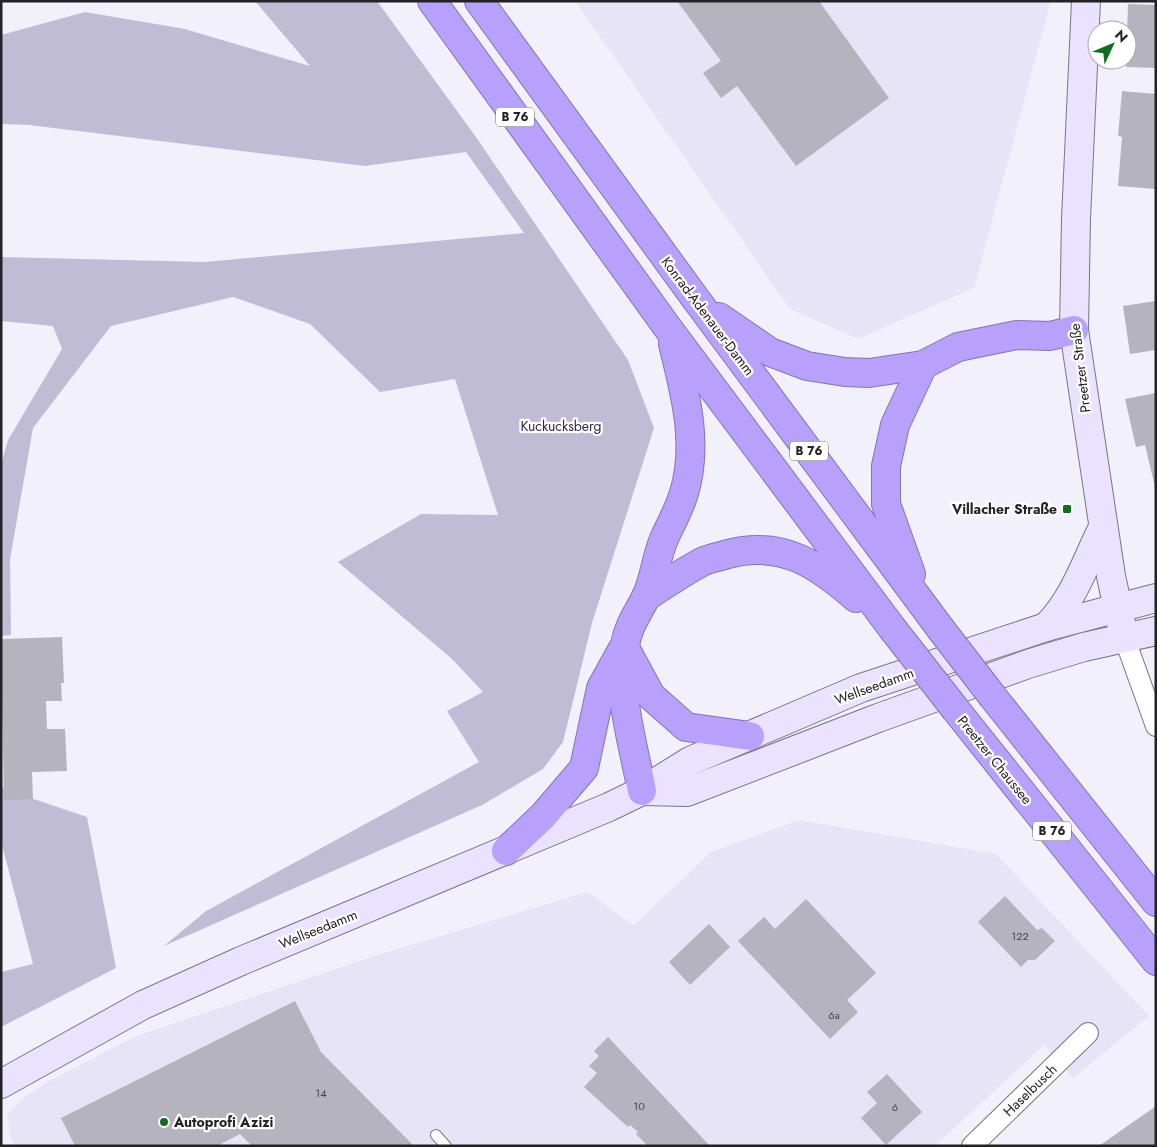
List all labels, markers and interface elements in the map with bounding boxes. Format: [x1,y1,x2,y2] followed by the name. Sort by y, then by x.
[1087,20,1137,70] north arrow
[1110,25,1132,47] text: N
[496,108,534,126] road number: B 76
[657,253,759,379] street label: Konrad-Adenauer-Damm
[1065,322,1095,414] street label: Preetzer Straße
[520,416,602,436] park label: Kuckucksberg
[790,442,828,461] road number: B 76
[951,499,1057,519] place label: Villacher Straße
[1061,503,1073,515] marker: Villacher Straße
[832,662,916,710] street label: Wellseedamm
[953,711,1037,809] street label: Preetzer Chaussee
[1033,821,1071,840] road number: B 76
[276,904,360,954] street label: Wellseedamm
[1011,928,1029,944] house number: 122
[828,1007,840,1023] house number: 6a
[999,1059,1061,1121] street label: Haselbusch
[315,1085,327,1101] house number: 14
[633,1098,645,1114] house number: 10
[892,1099,898,1115] house number: 6
[173,1112,274,1132] place label: Autoprofi Azizi
[158,1116,170,1128] marker: Autoprofi Azizi

